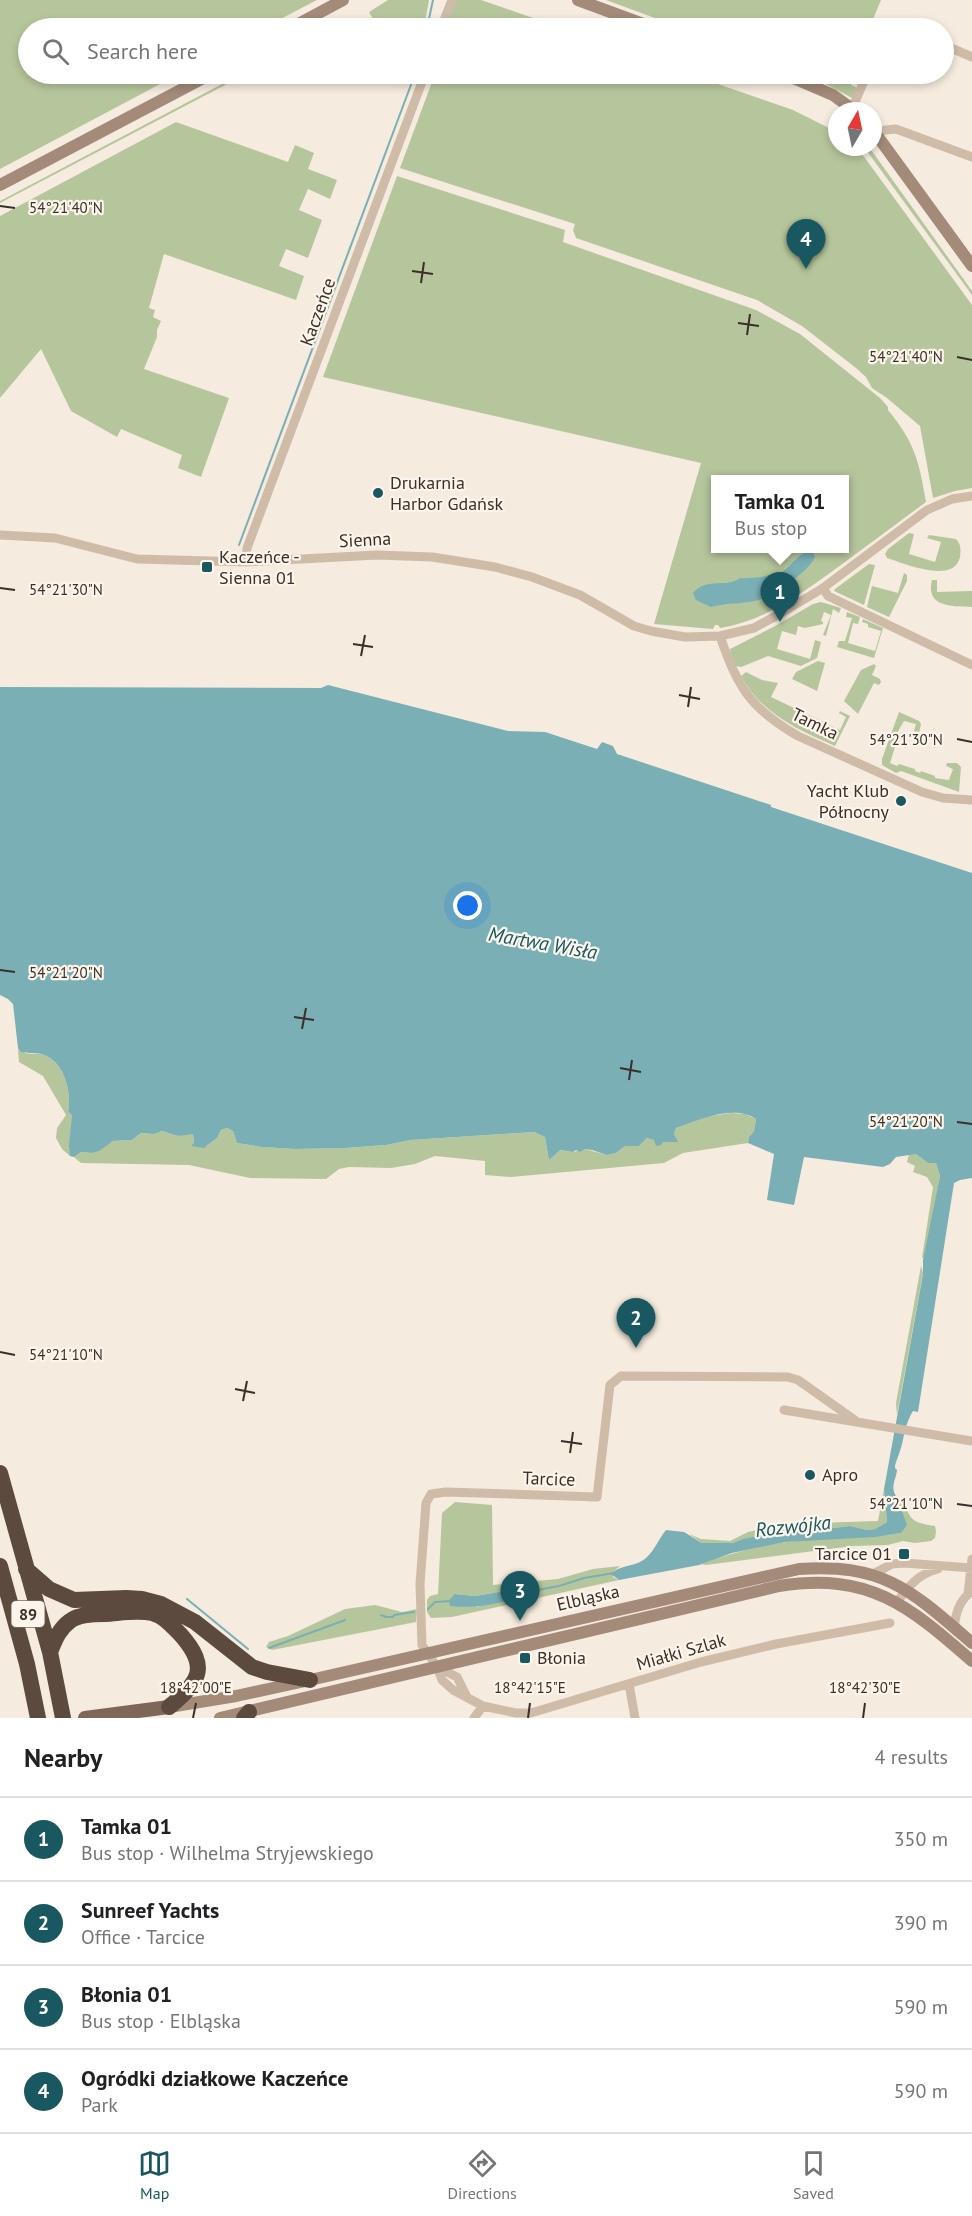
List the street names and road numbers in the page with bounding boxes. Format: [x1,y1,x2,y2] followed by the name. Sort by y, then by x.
[295,275,340,349] street label: Kaczeńce
[338,527,392,552] street label: Sienna
[788,702,842,745] street label: Tamka
[522,1466,576,1491] street label: Tarcice
[554,1579,622,1616] street label: Elbląska
[12,1601,44,1627] road number: 89
[634,1628,729,1675] street label: Miałki Szlak

